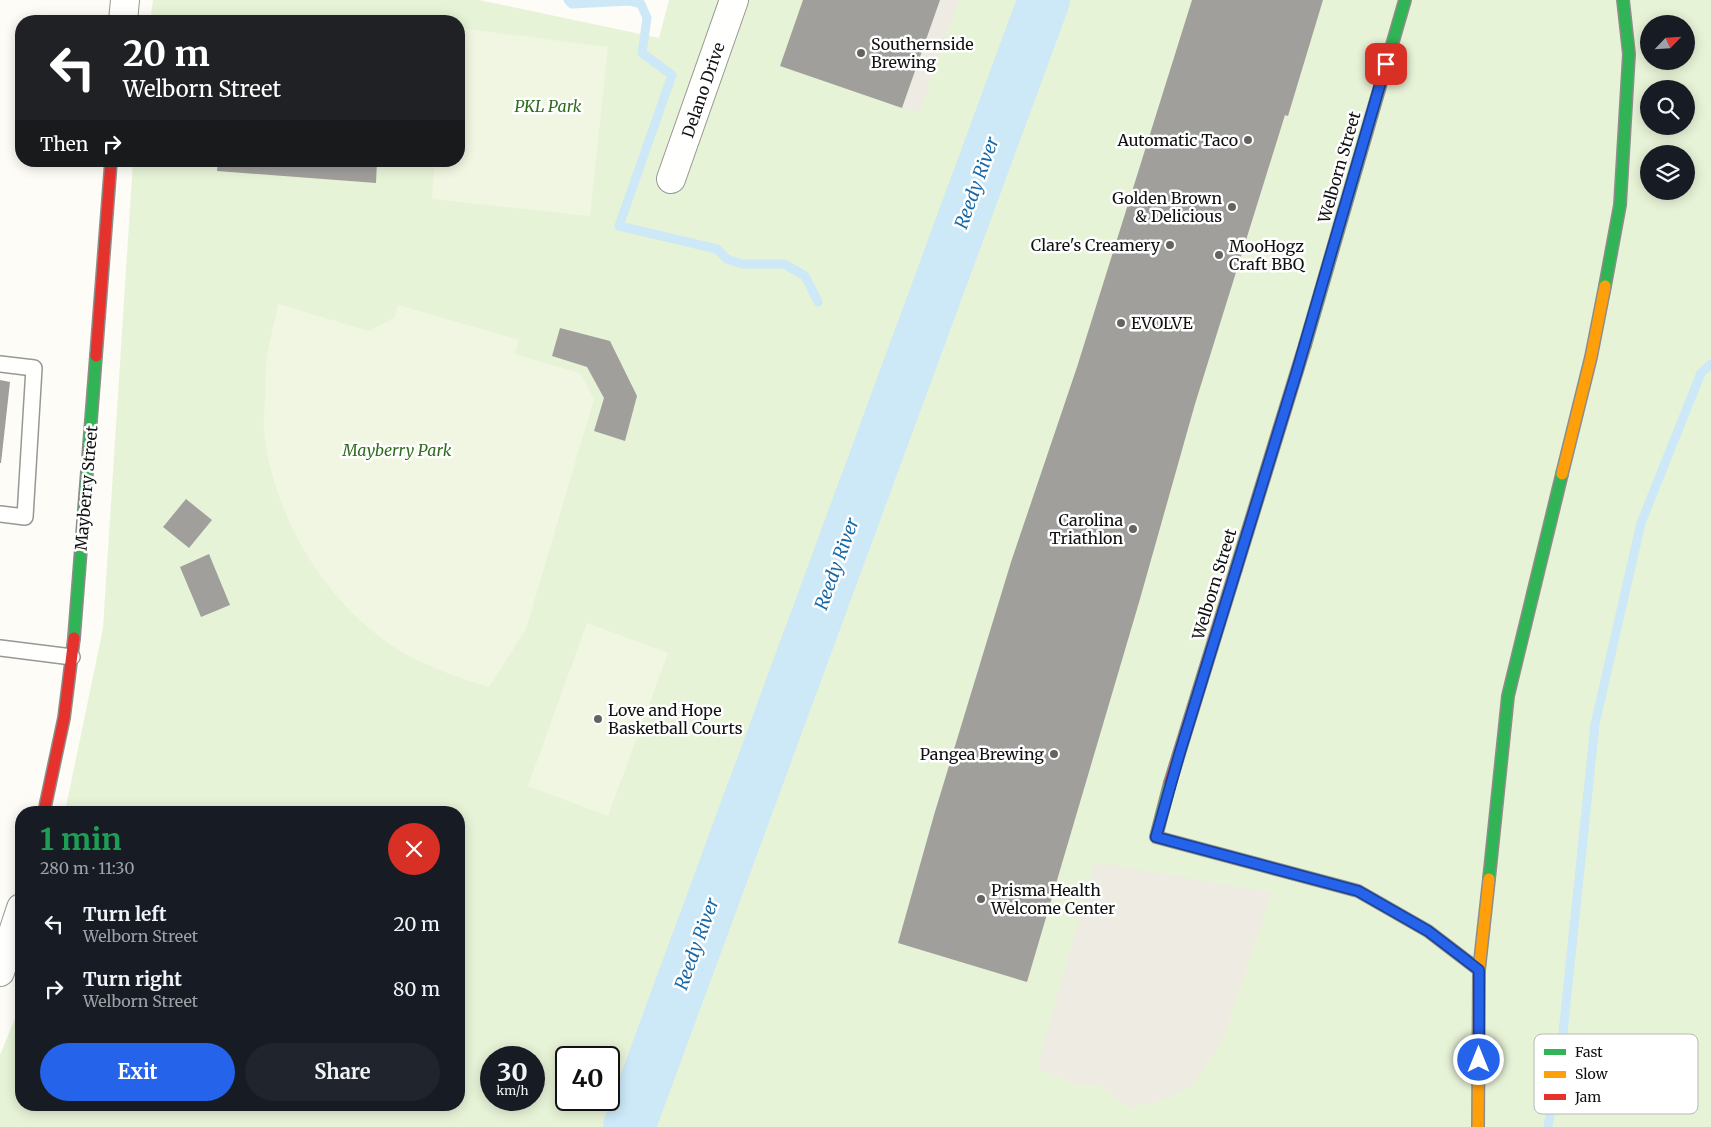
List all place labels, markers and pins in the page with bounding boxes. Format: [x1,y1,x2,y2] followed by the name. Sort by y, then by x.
[871,34,974,72] place label: Southernside Brewing
[1365,43,1407,85] pin
[855,47,867,59] marker: Southernside Brewing
[1117,130,1238,150] place label: Automatic Taco
[1242,134,1254,146] marker: Automatic Taco
[1112,188,1222,226] place label: Golden Brown & Delicious
[1226,201,1238,213] marker: Golden Brown & Delicious
[1031,235,1161,255] place label: Clare's Creamery
[1229,236,1306,274] place label: MooHogz Craft BBQ
[1164,239,1176,251] marker: Clare's Creamery
[1213,249,1225,261] marker: MooHogz Craft BBQ
[1131,313,1193,333] place label: EVOLVE
[1115,317,1127,329] marker: EVOLVE
[1050,510,1123,548] place label: Carolina Triathlon
[1127,523,1139,535] marker: Carolina Triathlon
[608,700,743,738] place label: Love and Hope Basketball Courts
[592,713,604,725] marker: Love and Hope Basketball Courts
[920,744,1044,764] place label: Pangea Brewing
[1048,748,1060,760] marker: Pangea Brewing
[990,880,1115,918] place label: Prisma Health Welcome Center
[975,893,987,905] marker: Prisma Health Welcome Center

